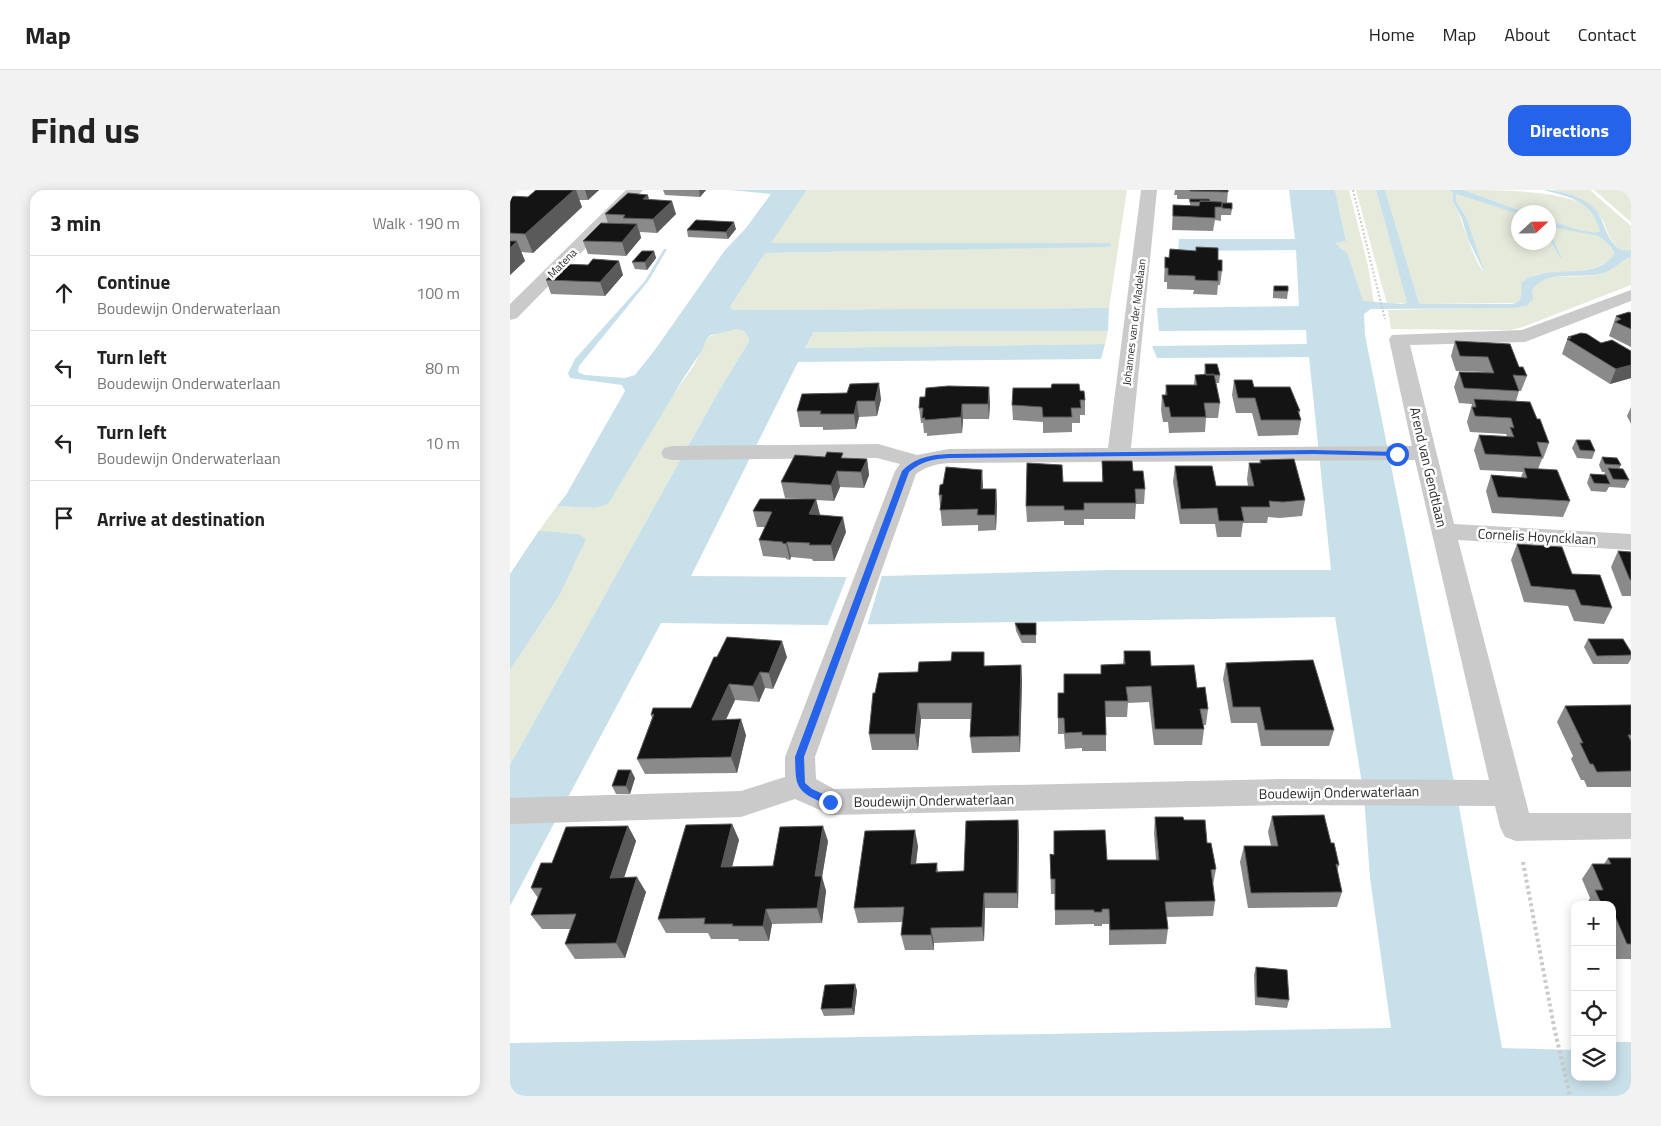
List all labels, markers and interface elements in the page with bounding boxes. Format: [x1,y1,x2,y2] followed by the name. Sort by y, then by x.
[25,17,71,53] text: Map
[1369,21,1415,48] text: Home
[1443,21,1476,48] text: Map
[1504,21,1550,48] text: About
[1578,21,1636,48] text: Contact
[30,103,140,157] text: Find us
[1508,105,1631,156] button: Directions
[1511,205,1556,250] north arrow
[50,207,101,239] text: 3 min
[372,211,460,235] text: Walk · 190 m
[544,244,581,281] street label: Matena
[1118,258,1150,386] street label: Johannes van der Madelaan
[97,267,170,296] text: Continue
[50,279,78,307] icon: ahead
[416,281,460,305] text: 100 m
[97,296,281,320] text: Boudewijn Onderwaterlaan
[97,342,167,371] text: Turn left
[50,354,78,382] icon: left
[425,356,460,380] text: 80 m
[97,371,281,395] text: Boudewijn Onderwaterlaan
[1405,405,1453,529] street label: Arend van Gendtlaan
[97,417,167,446] text: Turn left
[50,429,78,457] icon: left
[425,431,460,455] text: 10 m
[1386,443,1409,466] route start
[97,446,281,470] text: Boudewijn Onderwaterlaan
[50,504,78,532] icon: arrive
[97,504,265,533] text: Arrive at destination
[1477,522,1597,550] street label: Cornelis Hoyncklaan
[1259,780,1419,804] street label: Boudewijn Onderwaterlaan
[854,788,1014,812] street label: Boudewijn Onderwaterlaan
[819,791,842,814] route end
[1571,901,1616,1081] map controls
[1571,901,1616,946] button: +
[1571,946,1616,991] button: −
[1571,991,1616,1036] button: locate
[1571,1036,1616,1081] button: layers

